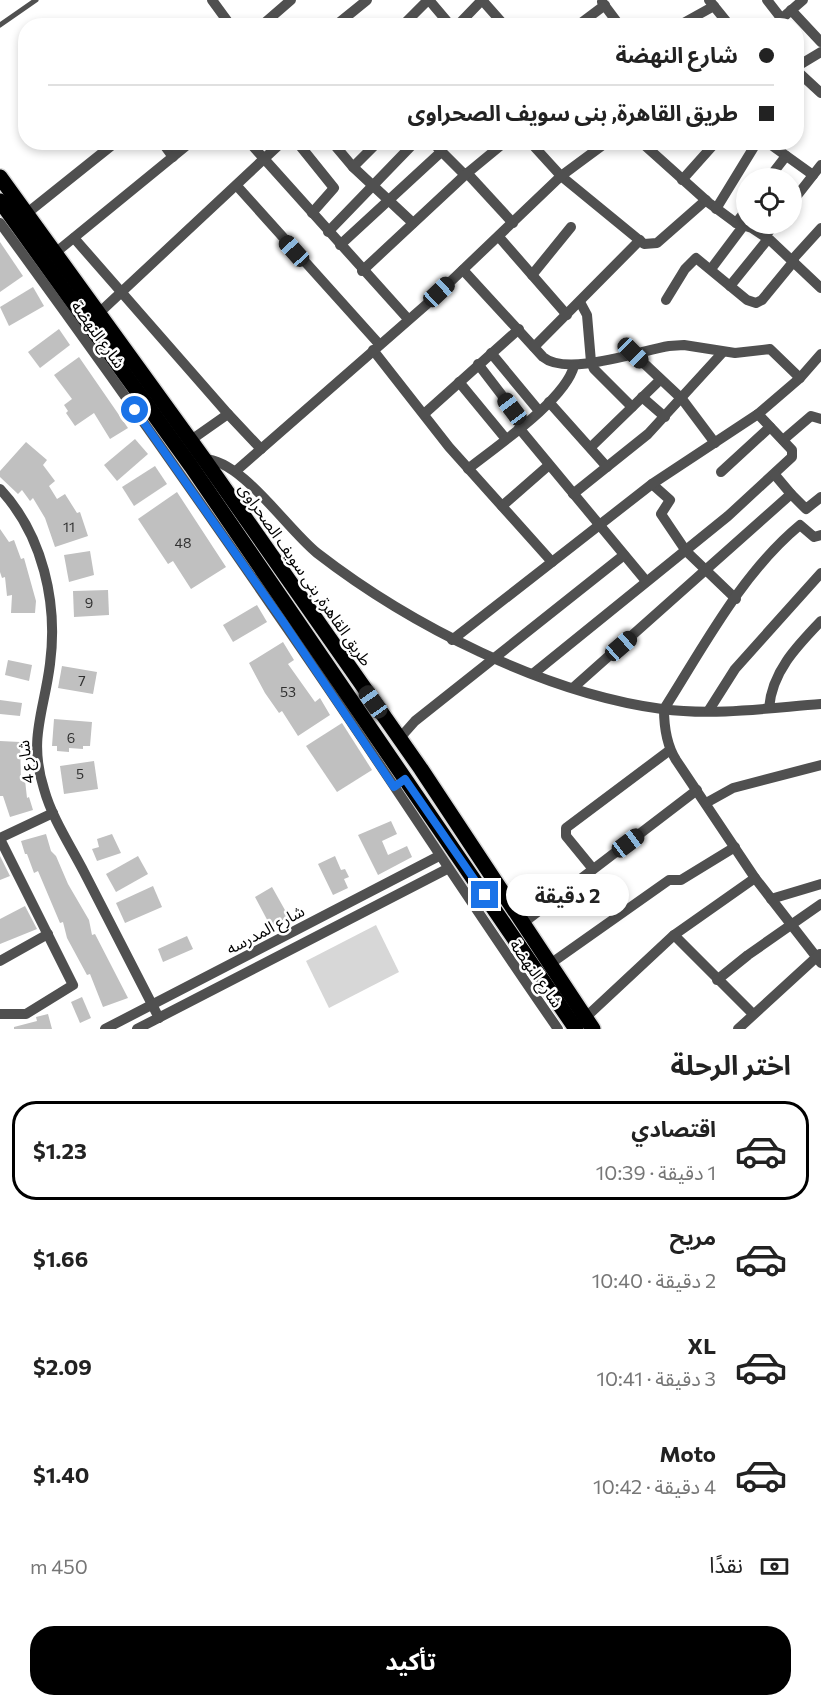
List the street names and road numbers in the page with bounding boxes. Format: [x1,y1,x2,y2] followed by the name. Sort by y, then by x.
[65,297,130,374] street label: شارع النهضة
[234,479,377,670] street label: طريق القاهرة, بنى سويف الصحراوى
[13,739,41,785] street label: شارع 4
[223,900,309,961] street label: شارع المدرسه
[503,935,567,1013] street label: شارع النهضة

